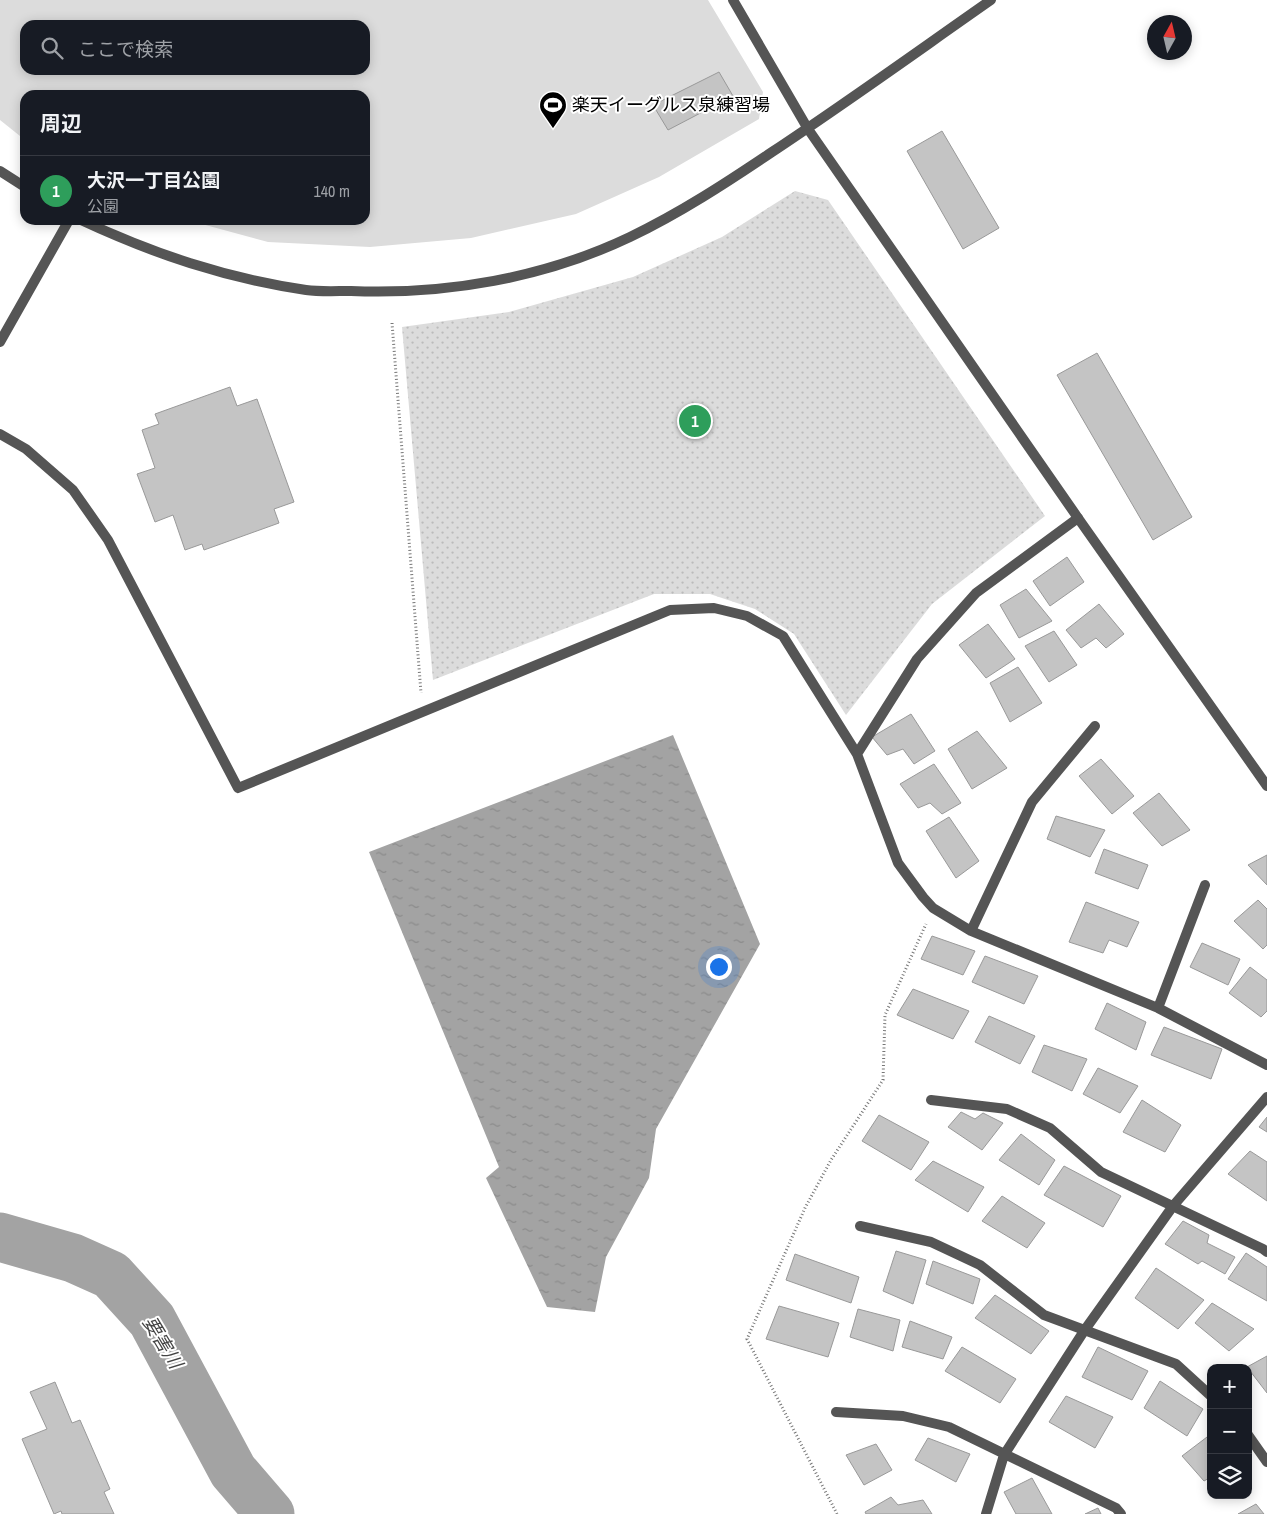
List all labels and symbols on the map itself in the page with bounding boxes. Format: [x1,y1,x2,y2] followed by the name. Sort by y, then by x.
[1147,15,1192,60] north arrow
[538,90,568,129] sports icon: 楽天イーグルス泉練習場
[572,92,770,117] place label: 楽天イーグルス泉練習場
[679,402,711,440] pin: 1
[706,954,732,980] your location
[137,1311,190,1375] water label: 要害川

